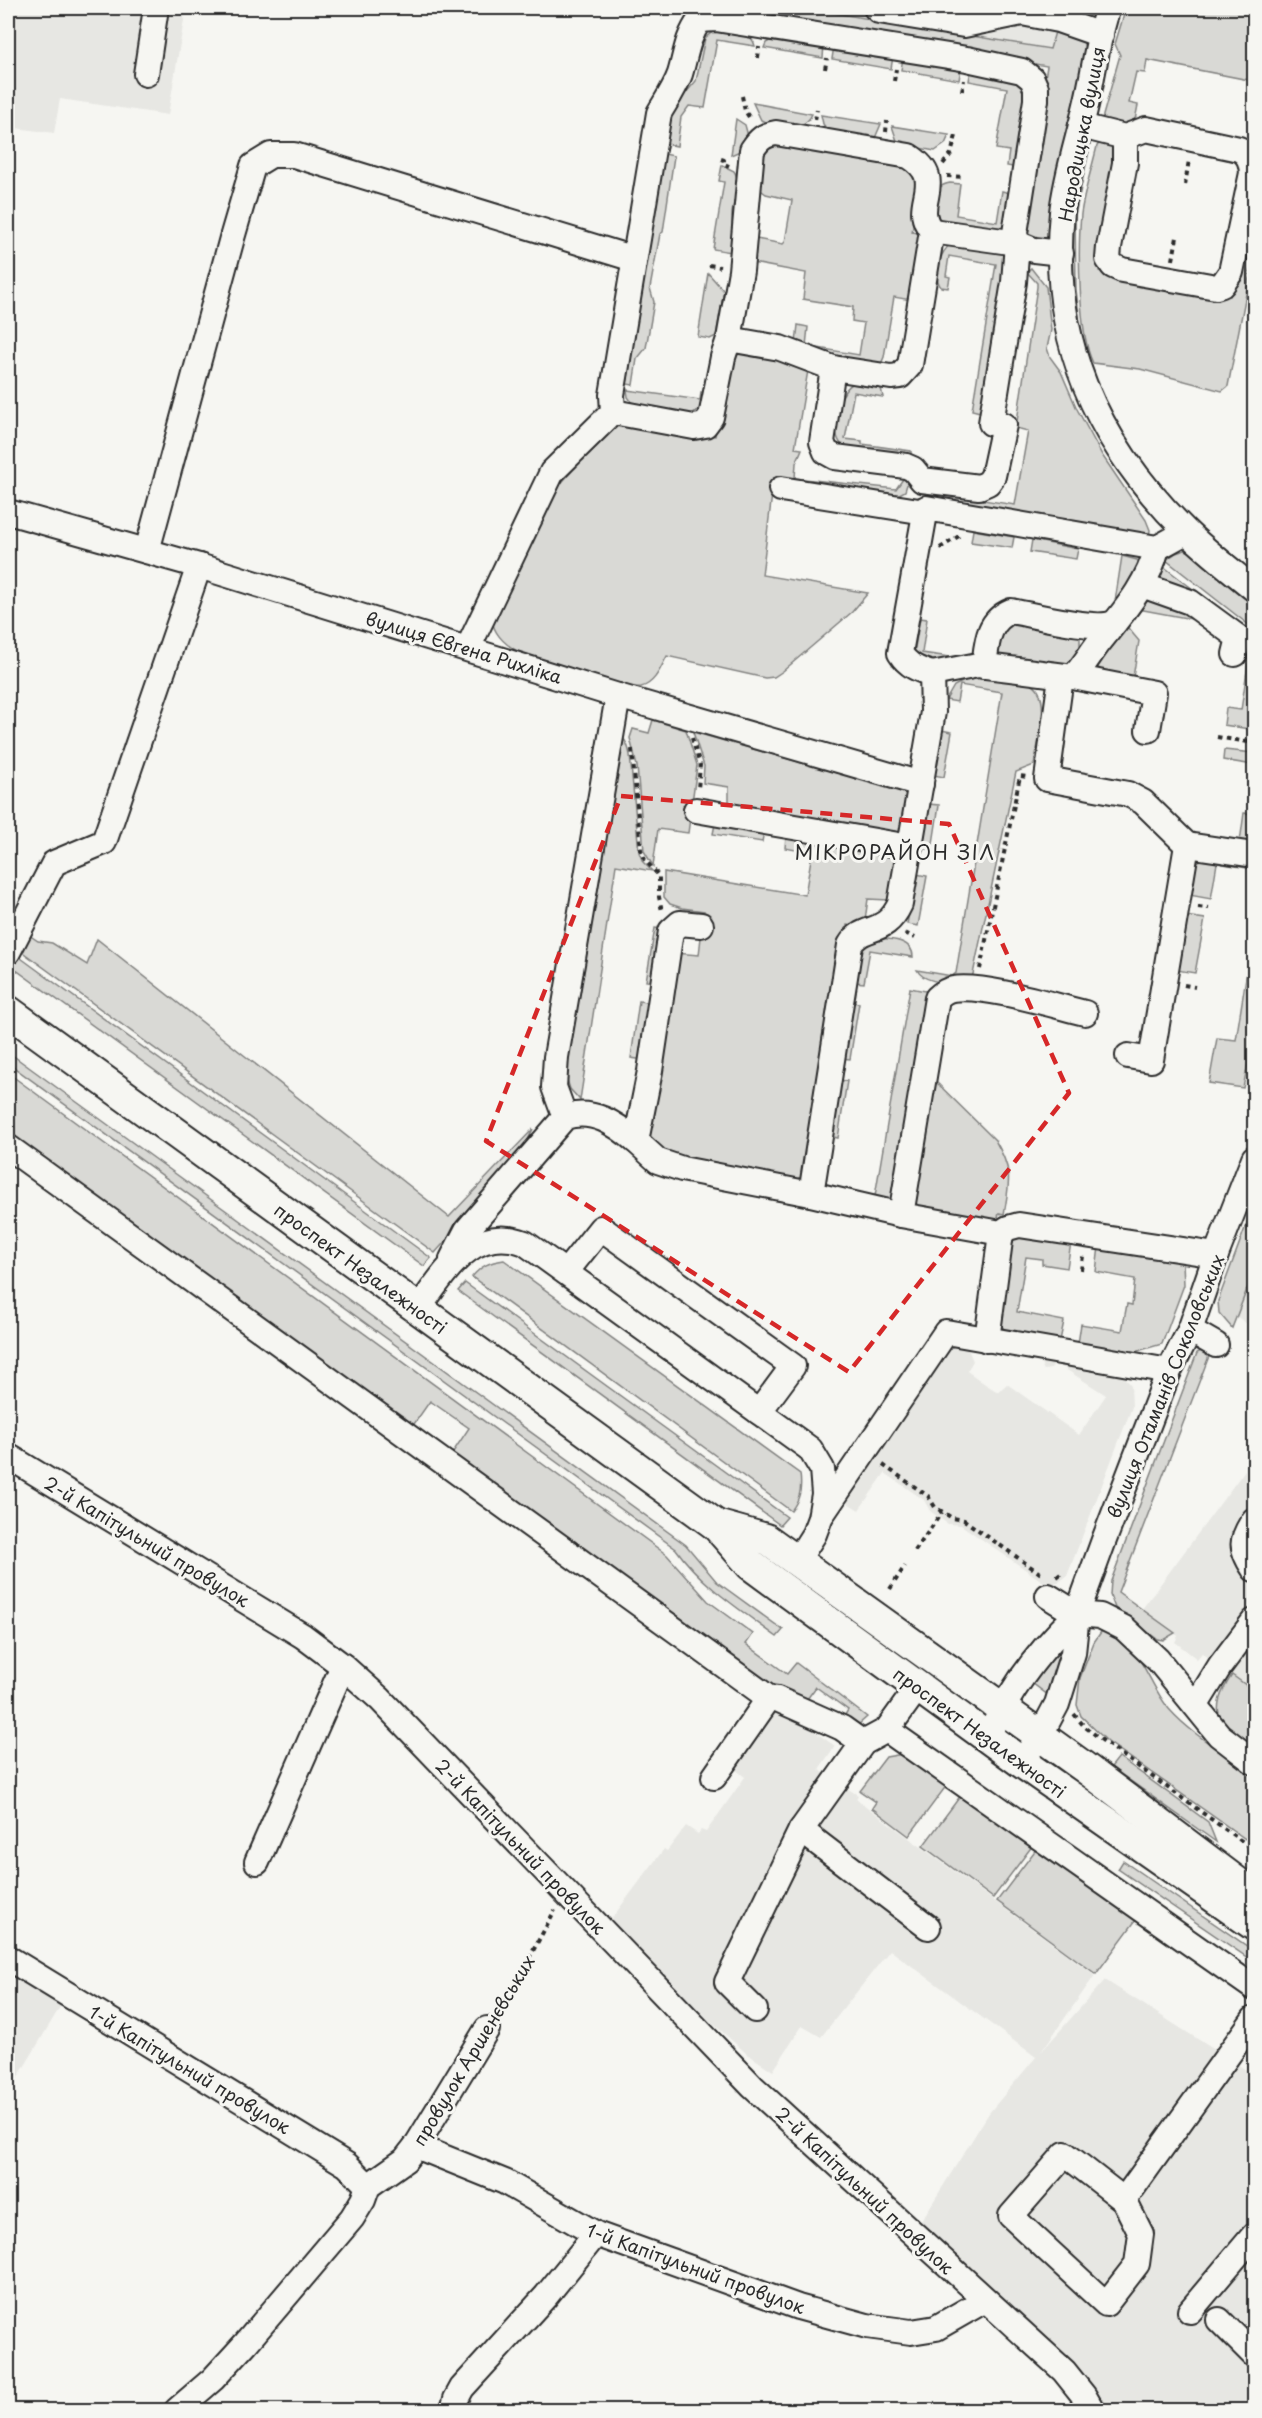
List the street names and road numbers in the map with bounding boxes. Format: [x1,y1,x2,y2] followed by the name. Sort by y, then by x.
[1051,44,1111,224] street label: Народицька вулиця
[363,604,566,690] street label: вулиця Євгена Рихліка
[269,1196,453,1340] street label: проспект Незалежності
[1100,1250,1230,1522] street label: вулиця Отаманів Соколовських
[39,1469,255,1613] street label: 2-й Капітульний провулок
[888,1660,1072,1804] street label: проспект Незалежності
[430,1752,613,1940] street label: 2-й Капітульний провулок
[405,1949,541,2151] street label: провулок Аршенєвських
[84,1998,296,2140] street label: 1-й Капітульний провулок
[770,2100,960,2280] street label: 2-й Капітульний провулок
[583,2216,809,2320] street label: 1-й Капітульний провулок

